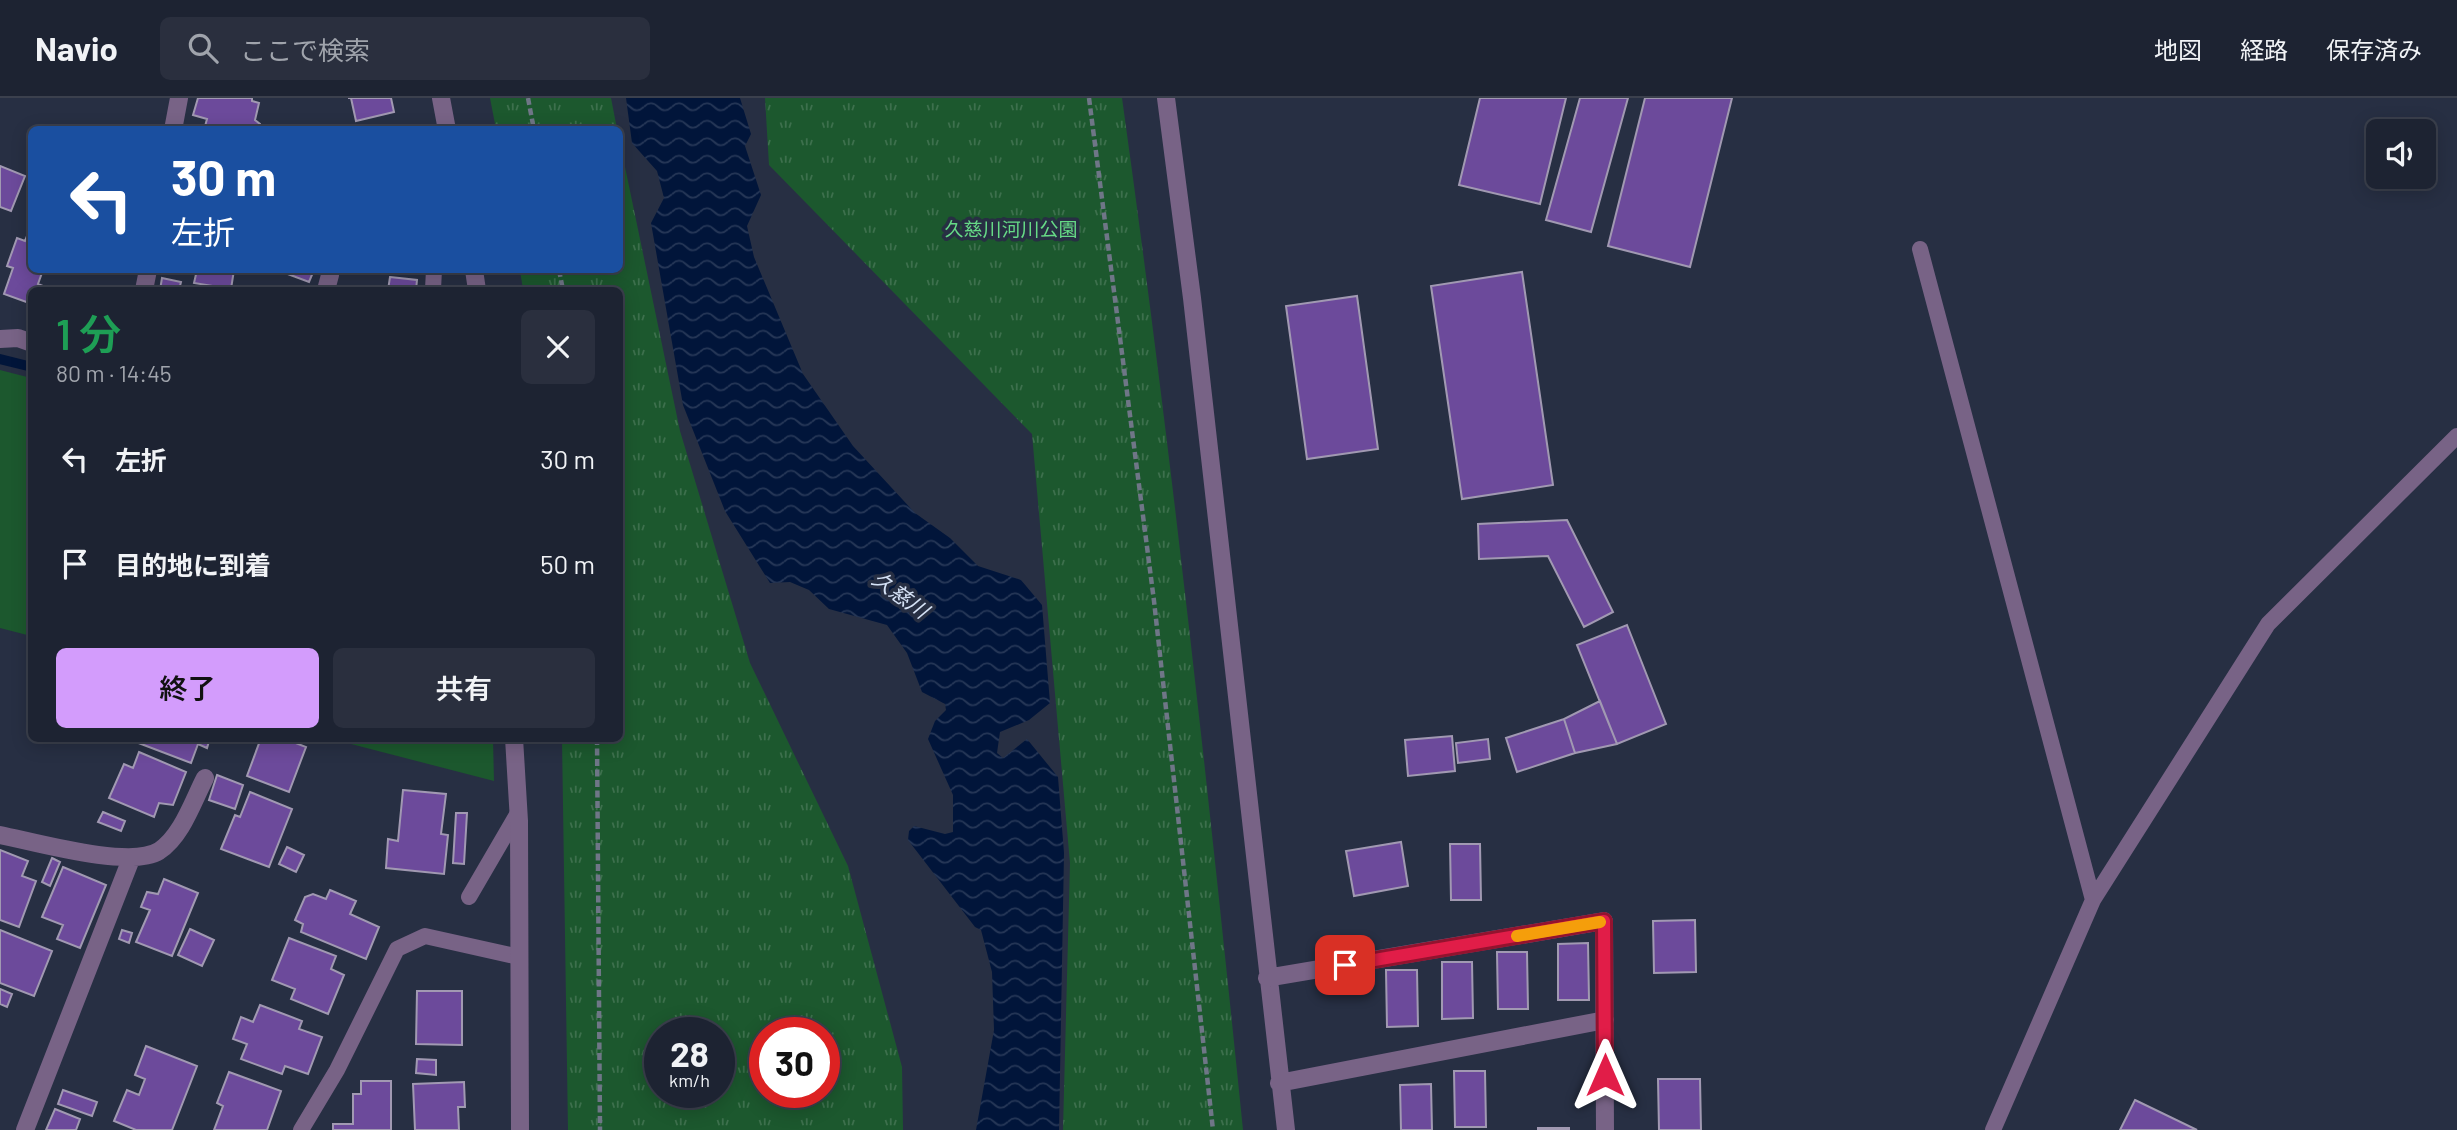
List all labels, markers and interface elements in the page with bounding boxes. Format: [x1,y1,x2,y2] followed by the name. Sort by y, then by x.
[160,17,650,80] search box
[35,28,118,68] text: Navio
[184,29,222,67] icon: search
[240,34,370,65] text: ここで検索
[2154,35,2202,64] text: 地図
[2240,35,2288,64] text: 経路
[2326,35,2422,64] text: 保存済み
[2366,119,2436,189] map controls
[2366,119,2436,189] button: sound
[171,147,276,206] text: 30 m
[56,154,147,245] icon: left
[171,212,235,250] text: 左折
[944,217,1078,240] park label: 久慈川河川公園
[56,308,121,358] text: 1 分
[521,310,595,384] button: close
[56,359,172,387] text: 80 m · 14:45
[56,440,94,478] icon: left
[540,443,595,474] text: 30 m
[115,444,167,475] text: 左折
[56,545,94,583] icon: arrive
[540,548,595,579] text: 50 m
[115,549,271,580] text: 目的地に到着
[868,565,935,624] water label: 久慈川
[56,648,319,728] button: 終了
[333,648,595,728] button: 共有
[1315,935,1375,995] pin
[1326,946,1364,984] icon: arrive
[749,1017,840,1108] speed limit sign: 30
[670,1032,709,1074] text: 28
[1568,1038,1642,1112] position arrow
[669,1069,710,1091] text: km/h

